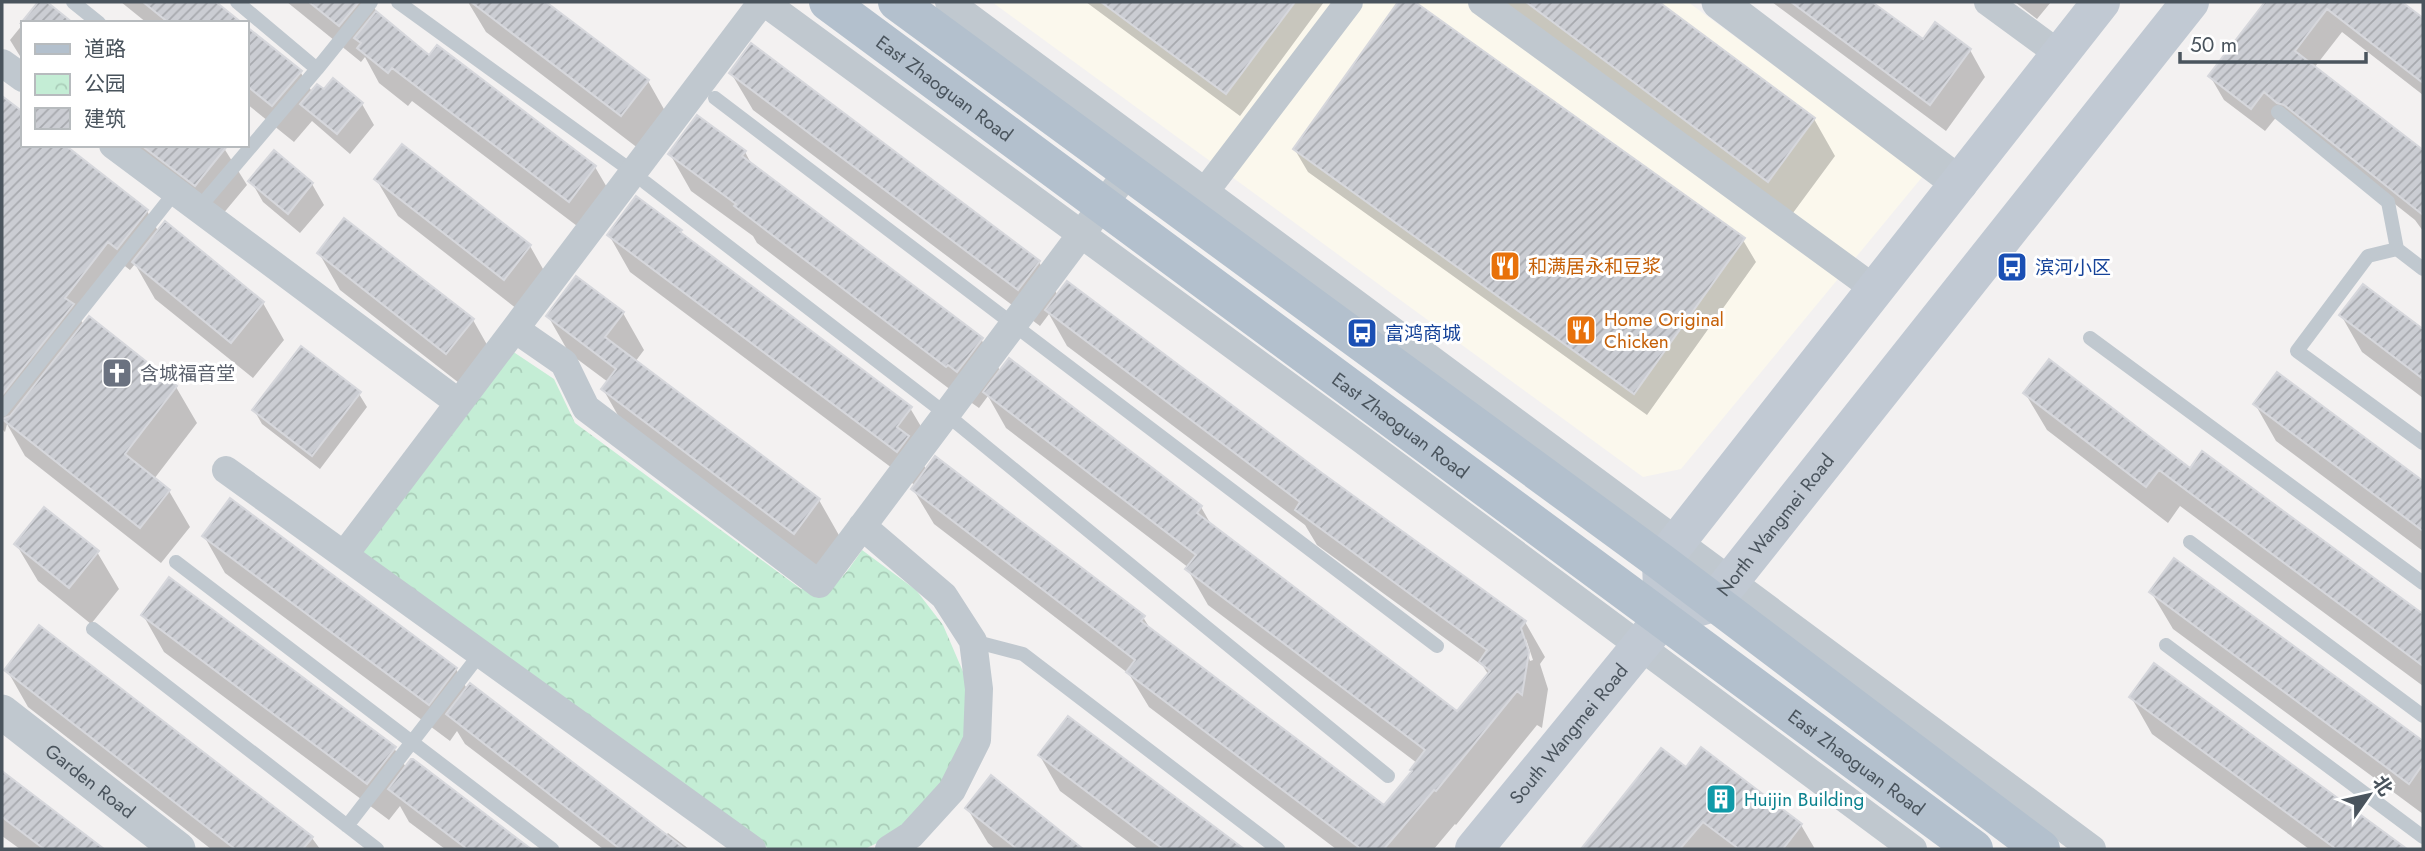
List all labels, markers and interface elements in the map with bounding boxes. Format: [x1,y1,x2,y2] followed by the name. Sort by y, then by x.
[21,21,248,147] legend
[2180,21,2366,65] scale bar
[871,29,1019,148] street label: East Zhaoguan Road
[2190,30,2237,60] text: 50 m
[84,34,126,64] text: 道路
[84,69,126,99] text: 公园
[84,104,126,134] text: 建筑
[1488,249,1522,283] restaurant icon: 和满居永和豆浆
[1995,250,2029,284] bus stop icon: 滨河小区
[1528,253,1661,280] place label: 和满居永和豆浆
[2035,254,2111,281] place label: 滨河小区
[1604,306,1724,355] place label: Home Original Chicken
[1564,313,1598,347] restaurant icon: Home Original Chicken
[1345,316,1379,350] bus stop icon: 富鸿商城
[1385,320,1461,347] place label: 富鸿商城
[100,356,134,390] church icon: 含城福音堂
[140,360,235,387] place label: 含城福音堂
[1327,366,1475,485] street label: East Zhaoguan Road
[1710,448,1840,602] street label: North Wangmei Road
[1503,658,1634,810] street label: South Wangmei Road
[1783,703,1931,822] street label: East Zhaoguan Road
[40,737,141,825] street label: Garden Road
[2334,760,2404,830] north arrow
[2366,770,2399,801] text: 北
[1704,782,1738,816] building icon: Huijin Building
[1744,786,1864,813] place label: Huijin Building

